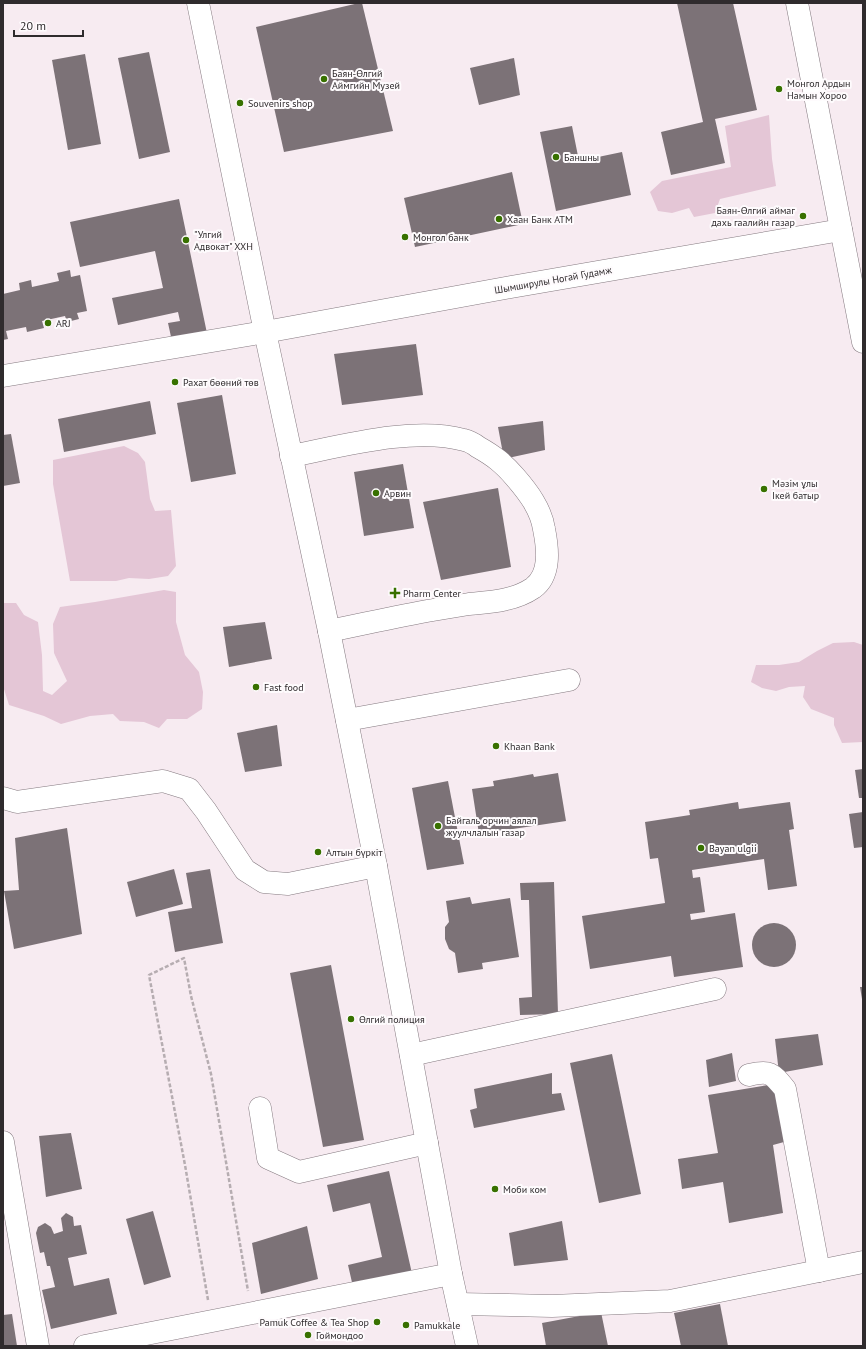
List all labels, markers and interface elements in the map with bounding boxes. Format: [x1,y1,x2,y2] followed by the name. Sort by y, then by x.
[14,12,83,38] scale bar
[20,18,46,33] text: 20 m
[332,67,400,92] place label: Баян-Өлгий Аймгийн Музей
[319,74,329,84] marker: Баян-Өлгий Аймгийн Музей
[787,77,851,102] place label: Монгол Ардын Намын Хороо
[774,84,784,94] marker: Монгол Ардын Намын Хороо
[248,97,313,110] place label: Souvenirs shop
[235,98,245,108] marker: Souvenirs shop
[564,151,599,164] place label: Баншны
[551,152,561,162] marker: Баншны
[711,204,795,229] place label: Баян-Өлгий аймаг дахь гаалийн газар
[798,211,808,221] marker: Баян-Өлгий аймаг дахь гаалийн газар
[507,213,573,226] place label: Хаан Банк АТМ
[494,214,504,224] marker: Хаан Банк АТМ
[194,228,253,253] place label: "Улгий Адвокат" ХХН
[413,231,469,244] place label: Монгол банк
[400,232,410,242] marker: Монгол банк
[181,235,191,245] marker: "Улгий Адвокат" ХХН
[493,263,613,297] street label: Шымширулы Ногай Гудамж
[56,317,71,330] place label: ARJ
[43,318,53,328] marker: ARJ
[183,376,259,389] place label: Раxат бөөний төв
[170,377,180,387] marker: Раxат бөөний төв
[772,477,819,502] place label: Мәзім ұлы Ікей батыр
[759,484,769,494] marker: Мәзім ұлы Ікей батыр
[384,487,411,500] place label: Арвин
[371,488,381,498] marker: Арвин
[403,587,461,600] place label: Pharm Center
[390,588,400,598] marker: Pharm Center
[264,681,304,694] place label: Fast food
[251,682,261,692] marker: Fast food
[504,740,555,753] place label: Khaan Bank
[491,741,501,751] marker: Khaan Bank
[446,814,537,839] place label: Байгаль орчин аялал жуулчлалын газар
[433,821,443,831] marker: Байгаль орчин аялал жуулчлалын газар
[709,842,757,855] place label: Bayan ulgii
[696,843,706,853] marker: Bayan ulgii
[326,846,382,859] place label: Алтын бүркiт
[313,847,323,857] marker: Алтын бүркiт
[359,1013,425,1026] place label: Өлгий полиция
[346,1014,356,1024] marker: Өлгий полиция
[503,1183,546,1196] place label: Моби ком
[490,1184,500,1194] marker: Моби ком
[260,1316,369,1329] place label: Pamuk Coffee & Tea Shop
[372,1317,382,1327] marker: Pamuk Coffee & Tea Shop
[414,1319,460,1332] place label: Pamukkale
[401,1320,411,1330] marker: Pamukkale
[316,1329,363,1342] place label: Гоймондоо
[303,1330,313,1340] marker: Гоймондоо

